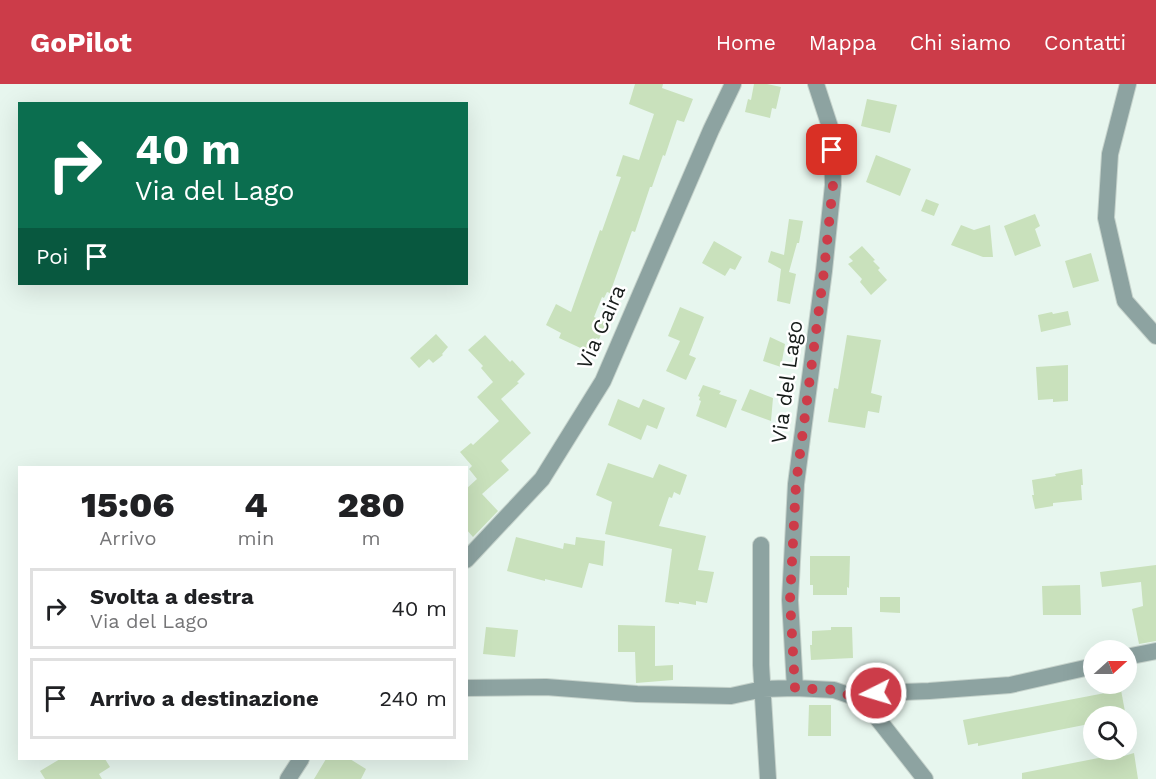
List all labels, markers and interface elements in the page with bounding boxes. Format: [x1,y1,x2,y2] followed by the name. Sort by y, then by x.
[30,26,132,59] text: GoPilot
[716,30,776,55] text: Home
[809,30,877,55] text: Mappa
[910,30,1011,55] text: Chi siamo
[1044,30,1126,55] text: Contatti
[806,124,857,175] pin
[135,125,241,174] text: 40 m
[36,126,114,204] icon: right
[815,133,848,166] icon: arrive
[135,175,295,207] text: Via del Lago
[80,240,113,273] icon: arrive
[36,244,68,269] text: Poi
[571,281,630,373] street label: Via Caira
[765,319,808,445] street label: Via del Lago
[81,484,175,526] text: 15:06
[244,484,268,526] text: 4
[337,484,405,526] text: 280
[99,526,156,550] text: Arrivo
[238,526,274,550] text: min
[362,526,381,550] text: m
[90,584,254,609] text: Svolta a destra
[39,592,72,625] icon: right
[391,596,447,621] text: 40 m
[90,609,208,633] text: Via del Lago
[1083,640,1137,694] north arrow
[1083,640,1137,760] map controls
[844,661,908,725] position arrow
[39,682,72,715] icon: arrive
[90,686,319,711] text: Arrivo a destinazione
[379,686,447,711] text: 240 m
[1083,706,1137,760] button: search

